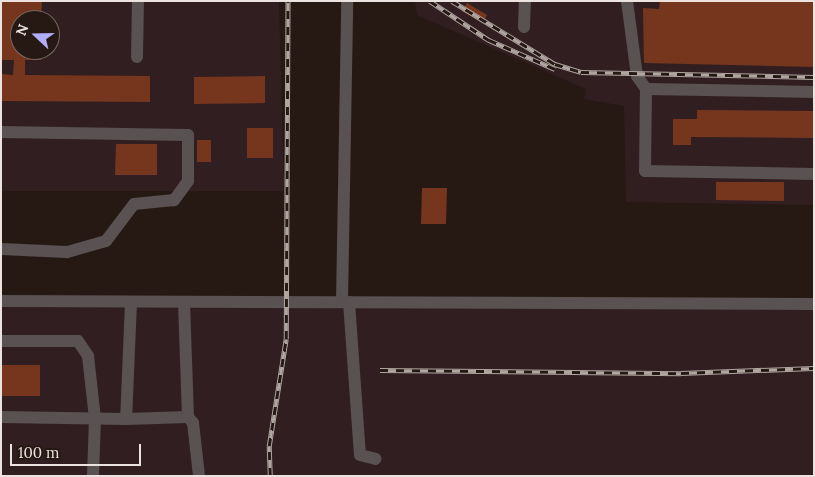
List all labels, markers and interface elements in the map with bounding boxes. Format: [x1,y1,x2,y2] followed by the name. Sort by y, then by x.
[10,10,60,60] north arrow
[12,22,32,38] text: N
[12,434,144,466] scale bar
[18,443,59,462] text: 100 m

